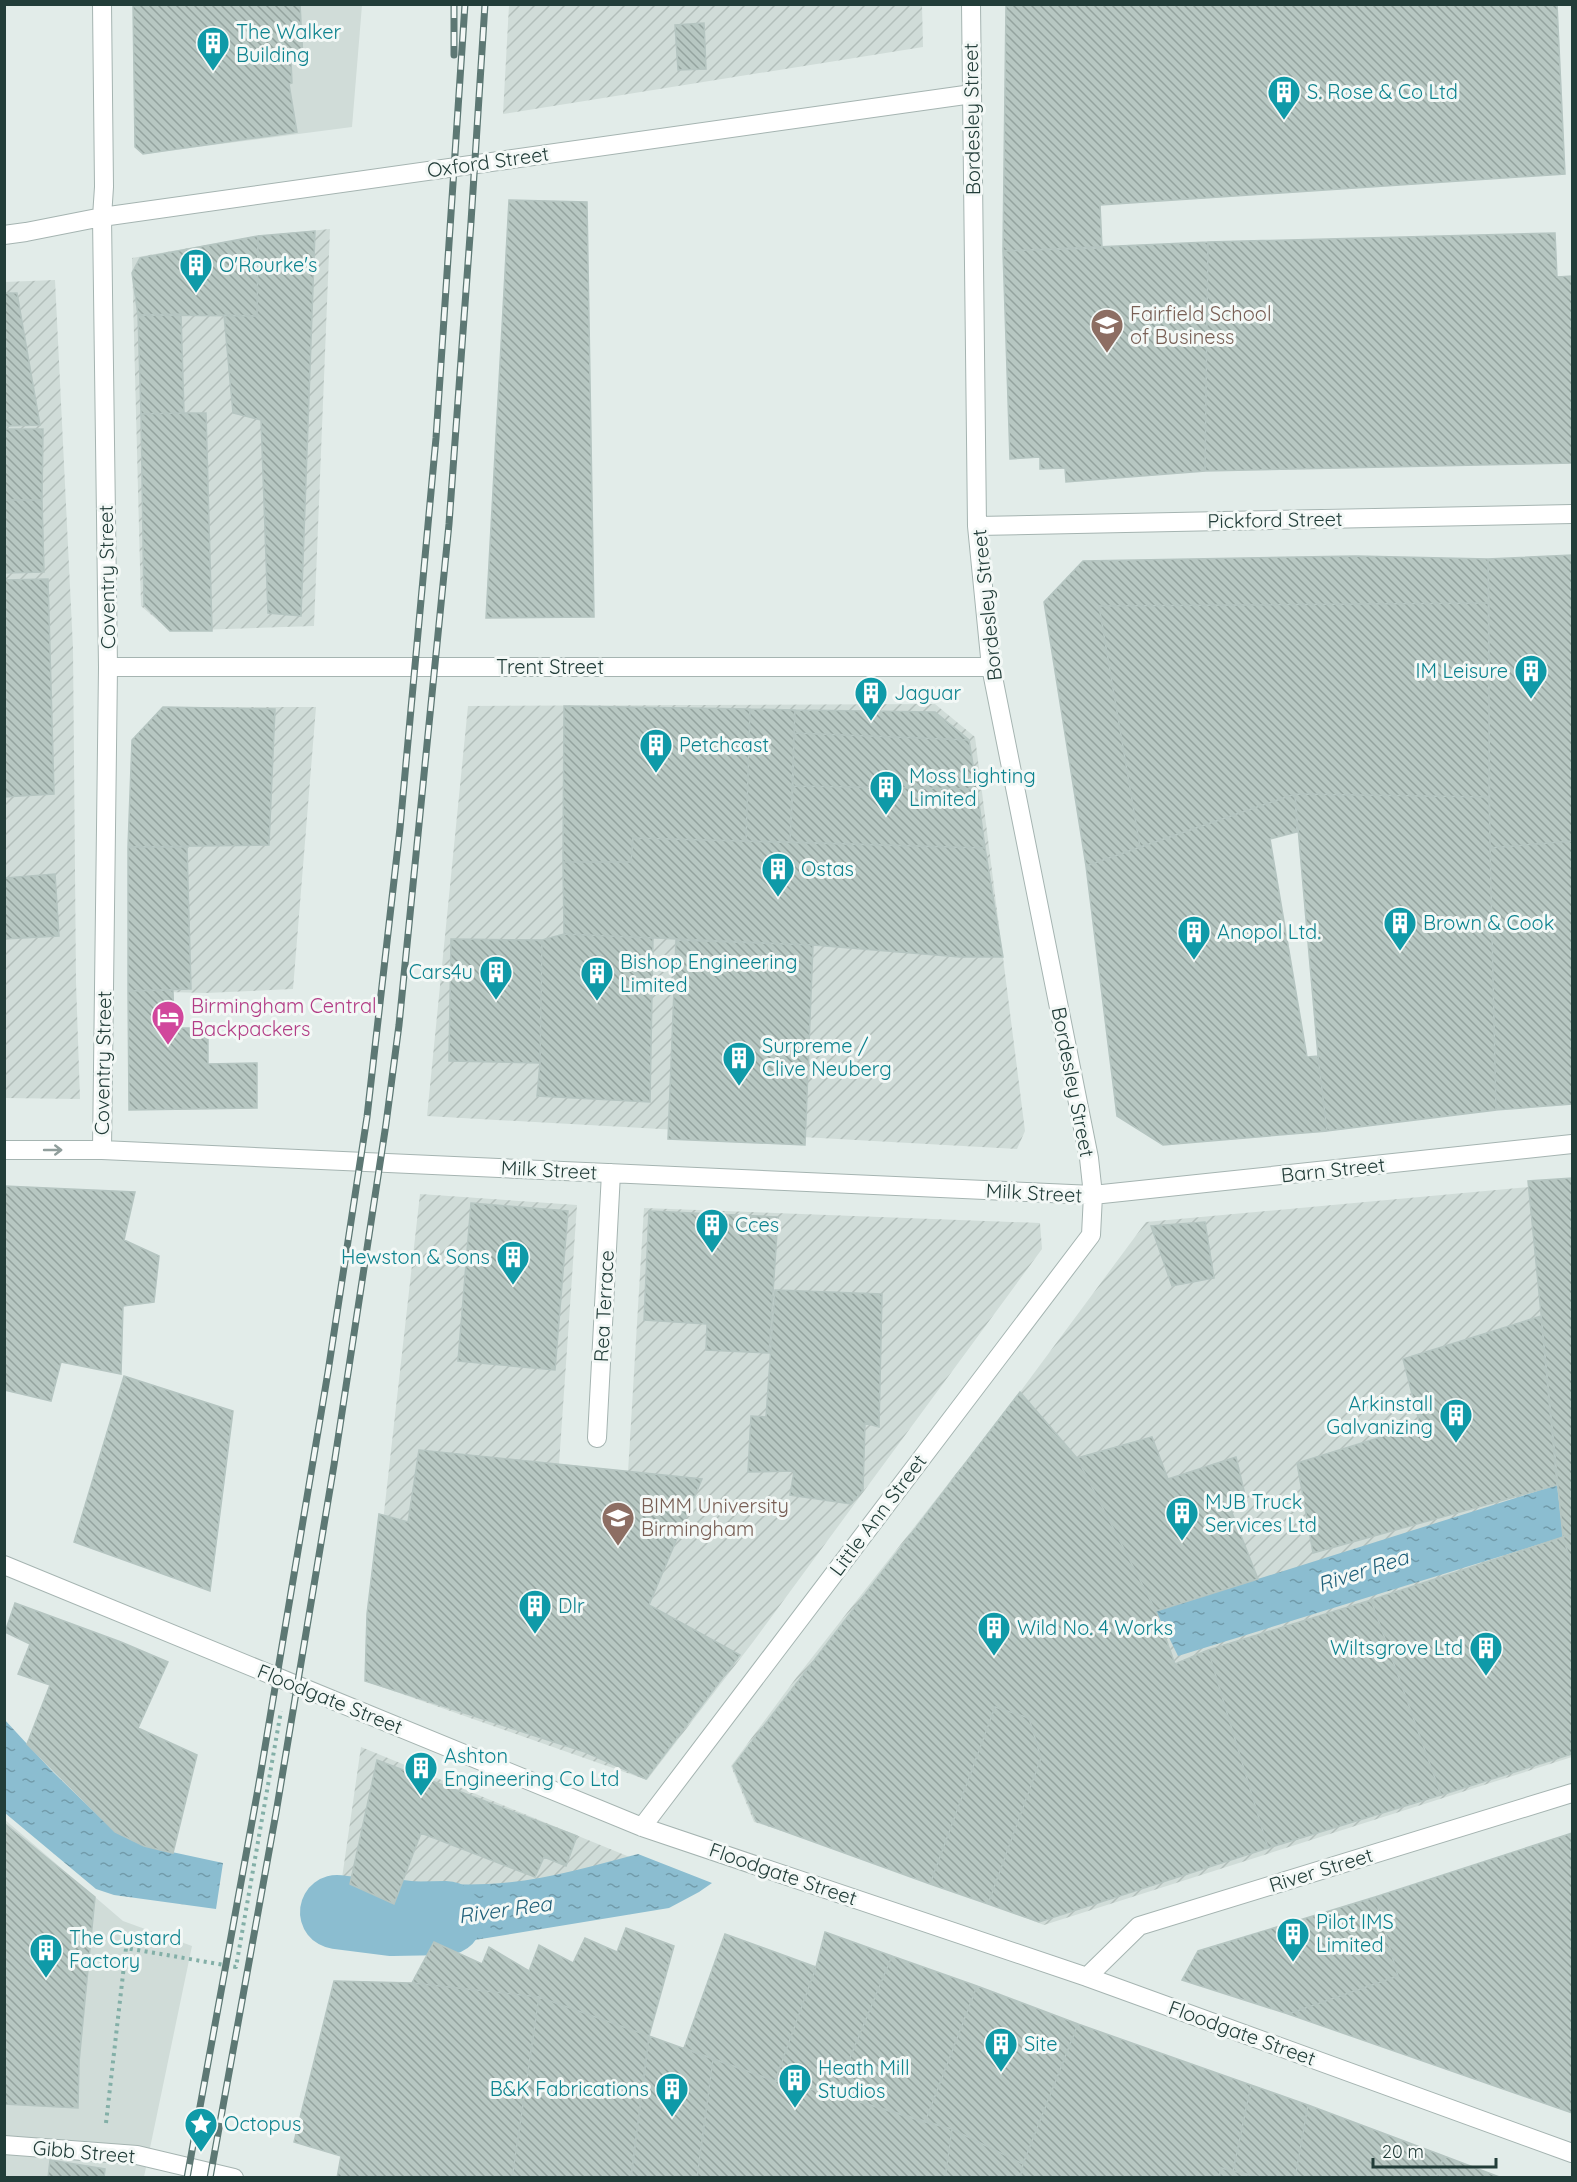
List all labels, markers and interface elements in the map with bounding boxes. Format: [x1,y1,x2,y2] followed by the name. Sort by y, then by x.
[236,19,342,67] place label: The Walker Building
[195,25,231,72] building icon: The Walker Building
[958,42,985,195] street label: Bordesley Street
[1266,74,1302,121] building icon: S. Rose & Co Ltd
[1307,79,1458,104] place label: S. Rose & Co Ltd
[425,141,551,182] street label: Oxford Street
[178,247,214,294] building icon: O'Rourke's
[219,252,317,277] place label: O'Rourke's
[1130,301,1271,349] place label: Fairfield School of Business
[1089,307,1125,354] school or university icon: Fairfield School of Business
[93,504,120,649] street label: Coventry Street
[1207,506,1343,533] street label: Pickford Street
[966,528,1007,682] street label: Bordesley Street
[1513,653,1549,700] building icon: IM Leisure
[496,654,604,679] street label: Trent Street
[1415,658,1508,683] place label: IM Leisure
[853,675,889,722] building icon: Jaguar
[894,680,961,705] place label: Jaguar
[638,727,674,774] building icon: Petchcast
[679,732,769,757] place label: Petchcast
[909,763,1036,811] place label: Moss Lighting Limited
[868,769,904,816] building icon: Moss Lighting Limited
[760,851,796,898] building icon: Ostas
[801,856,854,881] place label: Ostas
[1382,905,1418,952] building icon: Brown & Cook
[1423,910,1554,935] place label: Brown & Cook
[1176,914,1212,961] building icon: Anopol Ltd.
[1217,919,1321,944] place label: Anopol Ltd.
[620,949,798,997] place label: Bishop Engineering Limited
[478,954,514,1001] building icon: Cars4u
[579,955,615,1002] building icon: Bishop Engineering Limited
[409,959,473,984] place label: Cars4u
[89,990,116,1135] street label: Coventry Street
[191,993,377,1041] place label: Birmingham Central Backpackers
[150,999,186,1046] hotel icon: Birmingham Central Backpackers
[1047,1005,1100,1159] street label: Bordesley Street
[762,1033,892,1081] place label: Surpreme / Clive Neuberg
[721,1040,757,1087] building icon: Surpreme / Clive Neuberg
[43,1144,63,1156] one-way arrow
[1280,1152,1386,1187] street label: Barn Street
[500,1154,598,1185] street label: Milk Street
[985,1177,1083,1208] street label: Milk Street
[694,1207,730,1254] building icon: Cces
[735,1212,779,1237] place label: Cces
[495,1239,531,1286] building icon: Hewston & Sons
[341,1244,490,1269] place label: Hewston & Sons
[588,1249,619,1363] street label: Rea Terrace
[1326,1391,1433,1439] place label: Arkinstall Galvanizing
[1438,1397,1474,1444] building icon: Arkinstall Galvanizing
[824,1449,932,1580] street label: Little Ann Street
[1205,1489,1317,1537] place label: MJB Truck Services Ltd
[641,1493,789,1541] place label: BIMM University Birmingham
[1164,1495,1200,1542] building icon: MJB Truck Services Ltd
[600,1500,636,1547] school or university icon: BIMM University Birmingham
[1314,1543,1413,1597] water label: River Rea
[517,1588,553,1635] building icon: Dlr
[558,1593,585,1618] place label: Dlr
[976,1610,1012,1657] building icon: Wild No. 4 Works
[1017,1615,1173,1640] place label: Wild No. 4 Works
[1468,1630,1504,1677] building icon: Wiltsgrove Ltd
[1330,1635,1463,1660] place label: Wiltsgrove Ltd
[254,1658,407,1739] street label: Floodgate Street
[444,1743,619,1791] place label: Ashton Engineering Co Ltd
[403,1750,439,1797] building icon: Ashton Engineering Co Ltd
[706,1837,861,1911] street label: Floodgate Street
[1266,1842,1376,1897] street label: River Street
[457,1889,554,1928] water label: River Rea
[1316,1909,1394,1957] place label: Pilot IMS Limited
[1275,1916,1311,1963] building icon: Pilot IMS Limited
[69,1925,181,1973] place label: The Custard Factory
[28,1932,64,1979] building icon: The Custard Factory
[1165,1994,1319,2071] street label: Floodgate Street
[983,2026,1019,2073] building icon: Site
[1024,2031,1058,2056] place label: Site
[818,2055,910,2103] place label: Heath Mill Studios
[777,2062,813,2109] building icon: Heath Mill Studios
[654,2071,690,2118] building icon: B&K Fabrications
[490,2076,649,2101] place label: B&K Fabrications
[183,2106,219,2153] place icon: Octopus
[224,2111,301,2136] place label: Octopus
[1373,2131,1496,2169] scale bar
[32,2135,136,2168] street label: Gibb Street
[1382,2140,1424,2163] text: 20 m

